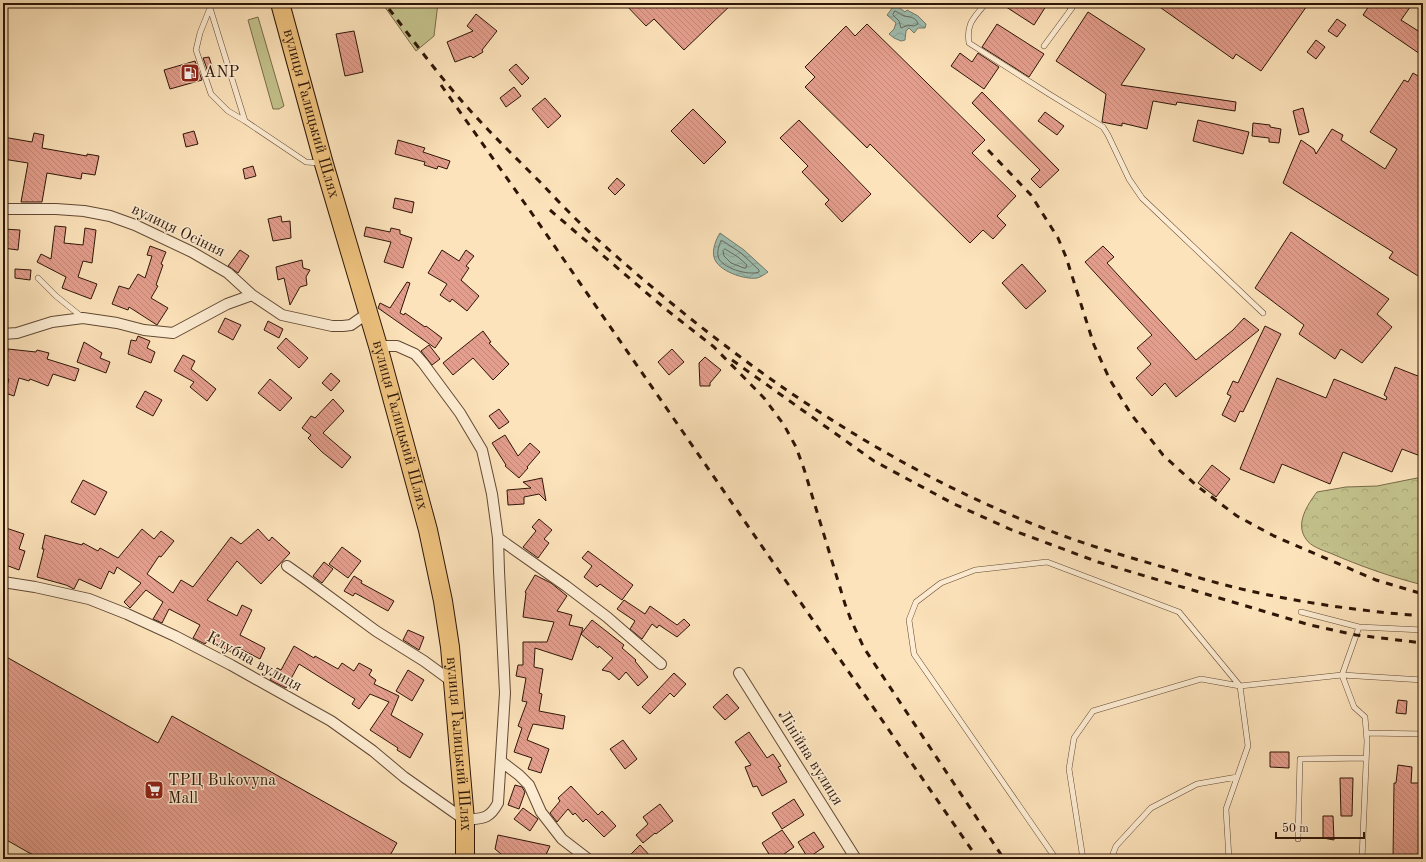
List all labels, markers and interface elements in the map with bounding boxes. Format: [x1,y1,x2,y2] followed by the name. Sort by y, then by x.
[280,27,342,200] street label: вулиця Галицький Шлях
[179,62,201,84] fuel station icon: ANP
[204,65,240,81] place label: ANP
[129,201,227,261] street label: вулиця Осіння
[369,339,430,512] street label: вулиця Галицький Шлях
[204,629,304,695] street label: Клубна вулиця
[443,656,473,831] street label: вулиця Галицький Шлях
[774,708,846,808] street label: Лінійна вулиця
[168,773,276,807] place label: ТРЦ Bukovyna Mall
[143,779,165,801] supermarket icon: ТРЦ Bukovyna Mall
[1276,814,1364,840] scale bar
[1282,822,1309,835] text: 50 m

